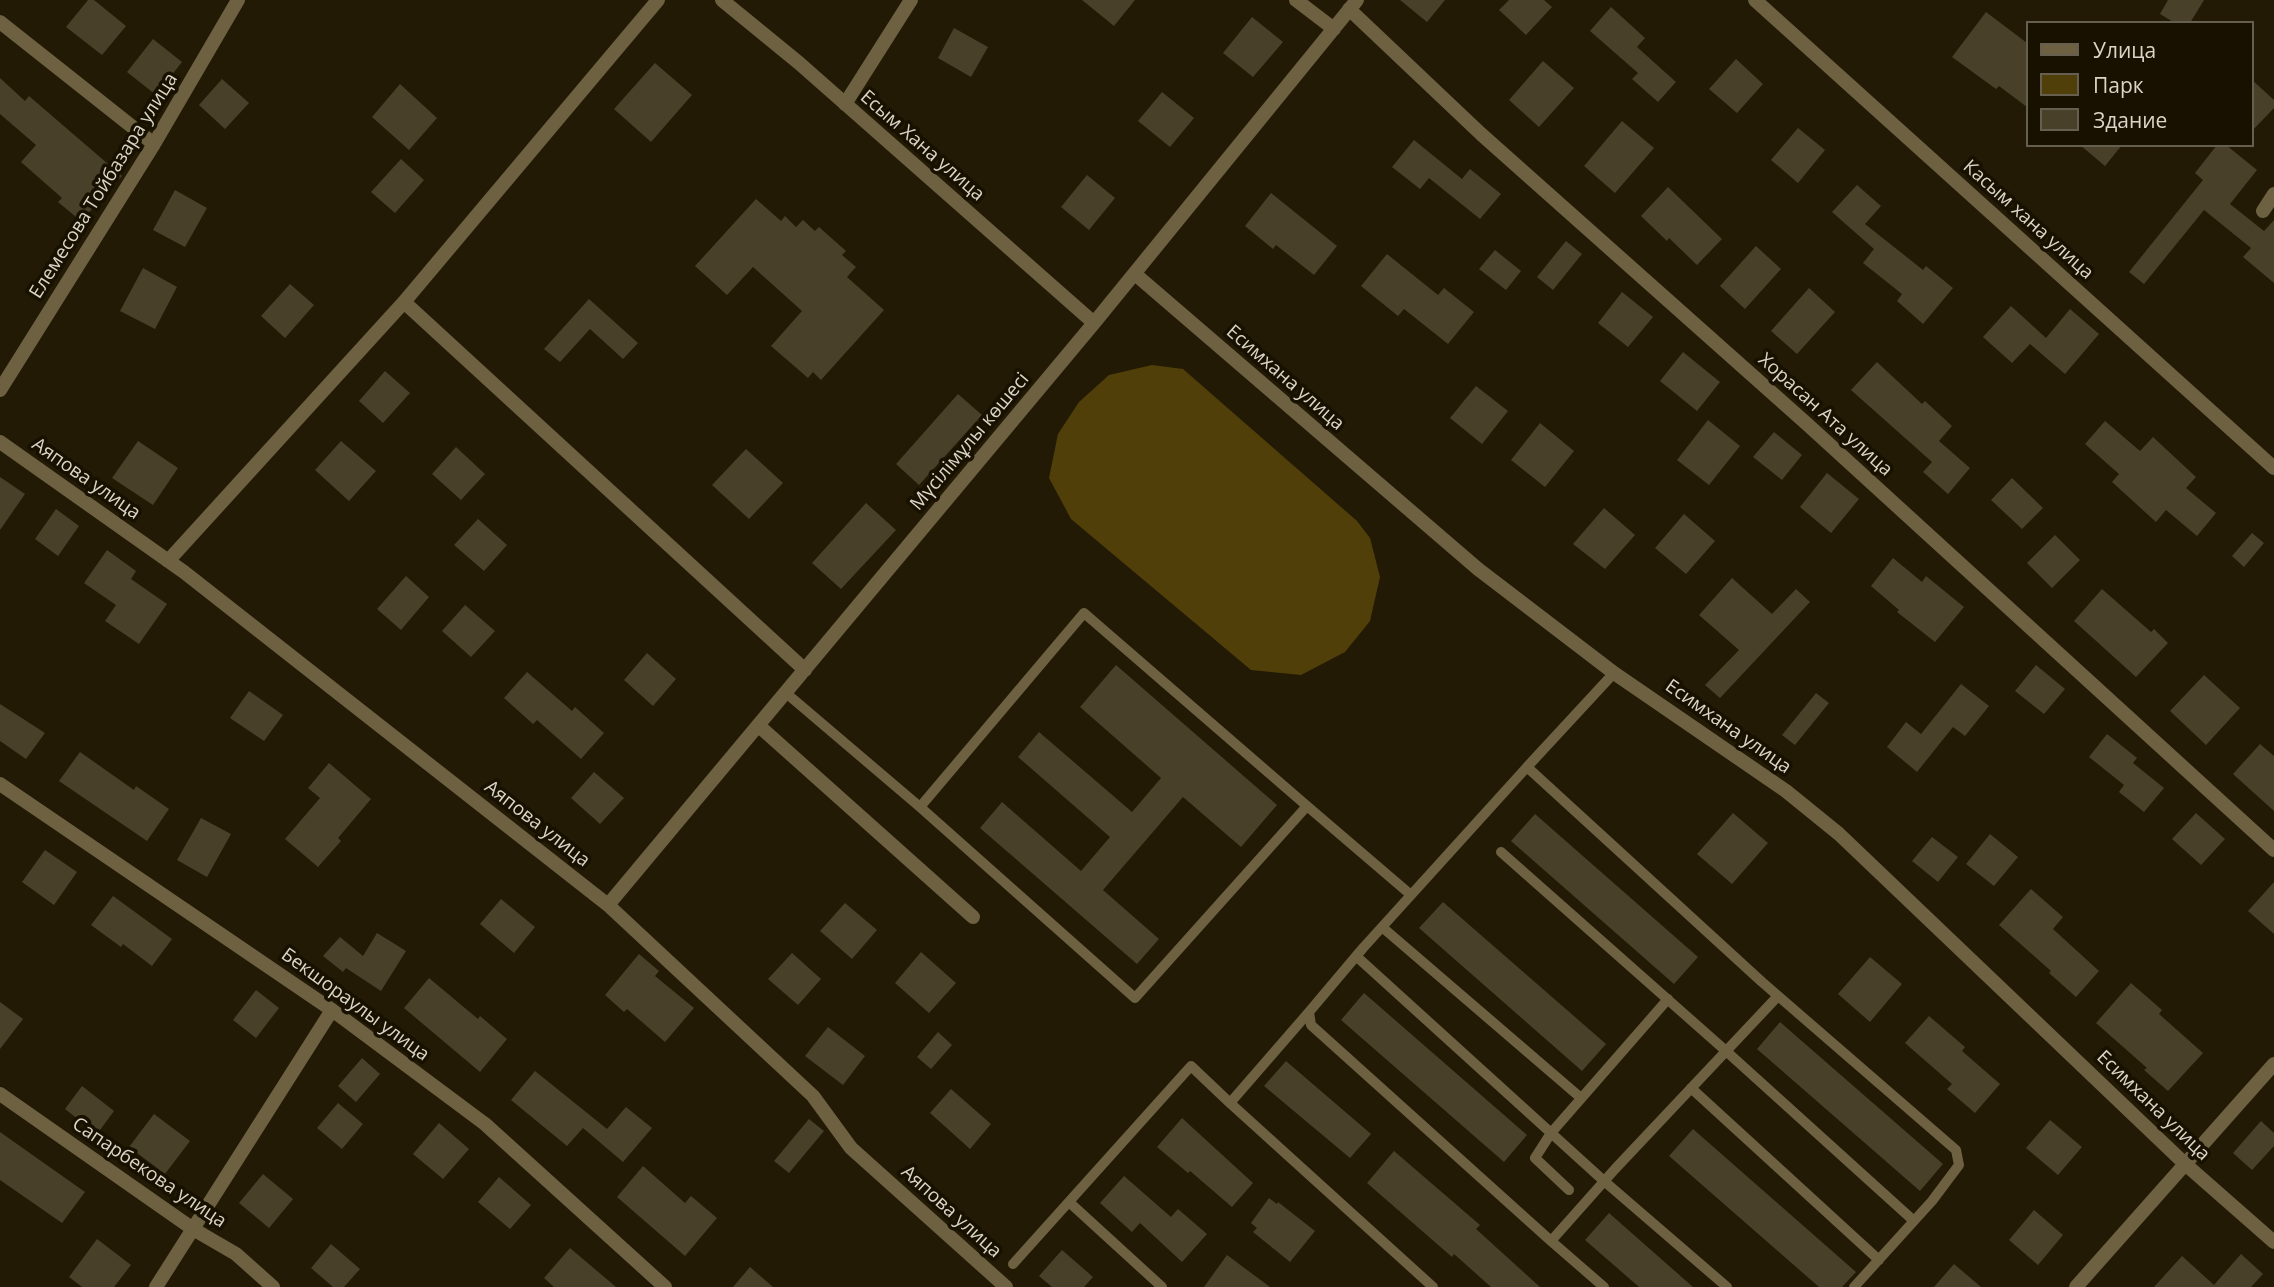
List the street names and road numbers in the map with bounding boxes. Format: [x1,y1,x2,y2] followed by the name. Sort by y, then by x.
[25,69,183,303] street label: Елемесова Тойбазара улица
[855,86,989,206] street label: Есым Хана улица
[1958,155,2098,285] street label: Касым хана улица
[1221,321,1349,435] street label: Есимхана улица
[1753,349,1897,481] street label: Хорасан Ата улица
[906,369,1034,515] street label: Мүсілімұлы көшесі
[27,433,145,525] street label: Аяпова улица
[1661,675,1795,779] street label: Есимхана улица
[480,776,594,872] street label: Аяпова улица
[277,944,433,1066] street label: Бекшораулы улица
[2092,1046,2214,1166] street label: Есимхана улица
[68,1113,230,1233] street label: Сапарбекова улица
[896,1161,1006,1263] street label: Аяпова улица

